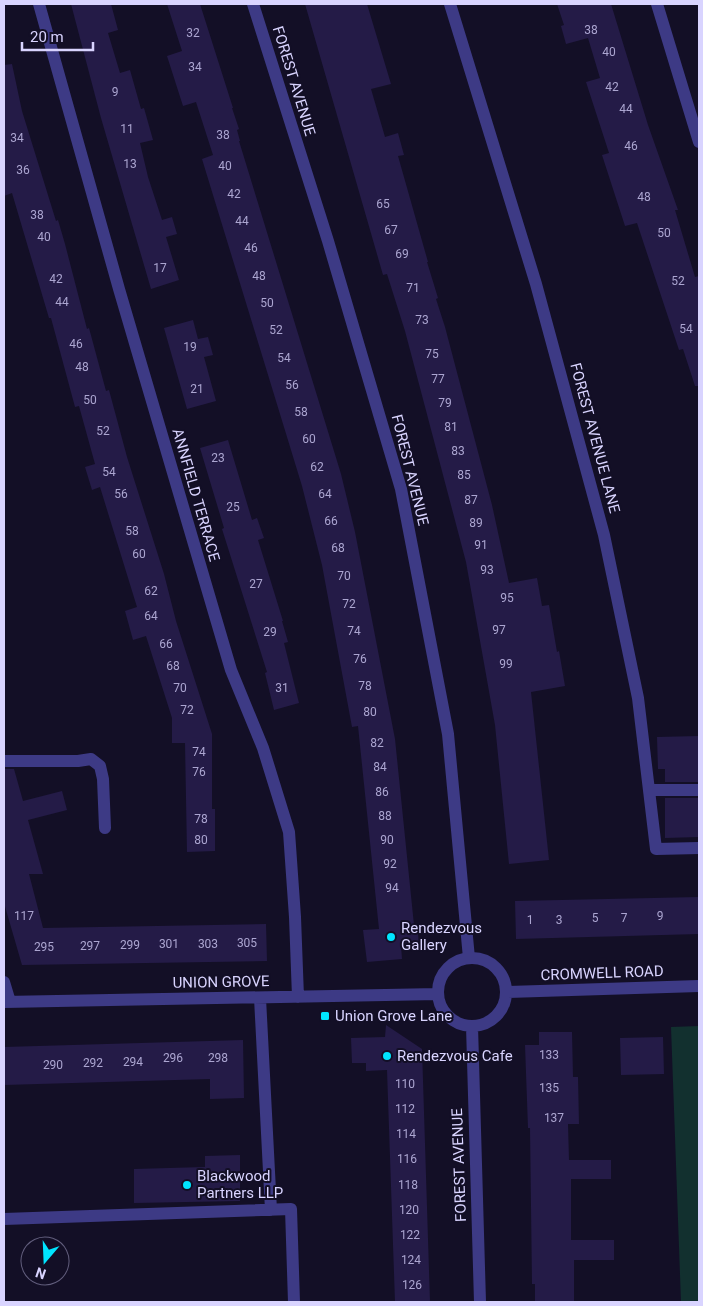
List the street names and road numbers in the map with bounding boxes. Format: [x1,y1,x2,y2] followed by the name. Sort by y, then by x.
[269,24,319,139] street label: FOREST AVENUE
[566,361,624,516] street label: FOREST AVENUE LANE
[387,413,433,528] street label: FOREST AVENUE
[168,426,224,564] street label: ANNFIELD TERRACE
[540,962,664,984] street label: CROMWELL ROAD
[172,972,270,992] street label: UNION GROVE
[448,1107,470,1222] street label: FOREST AVENUE

